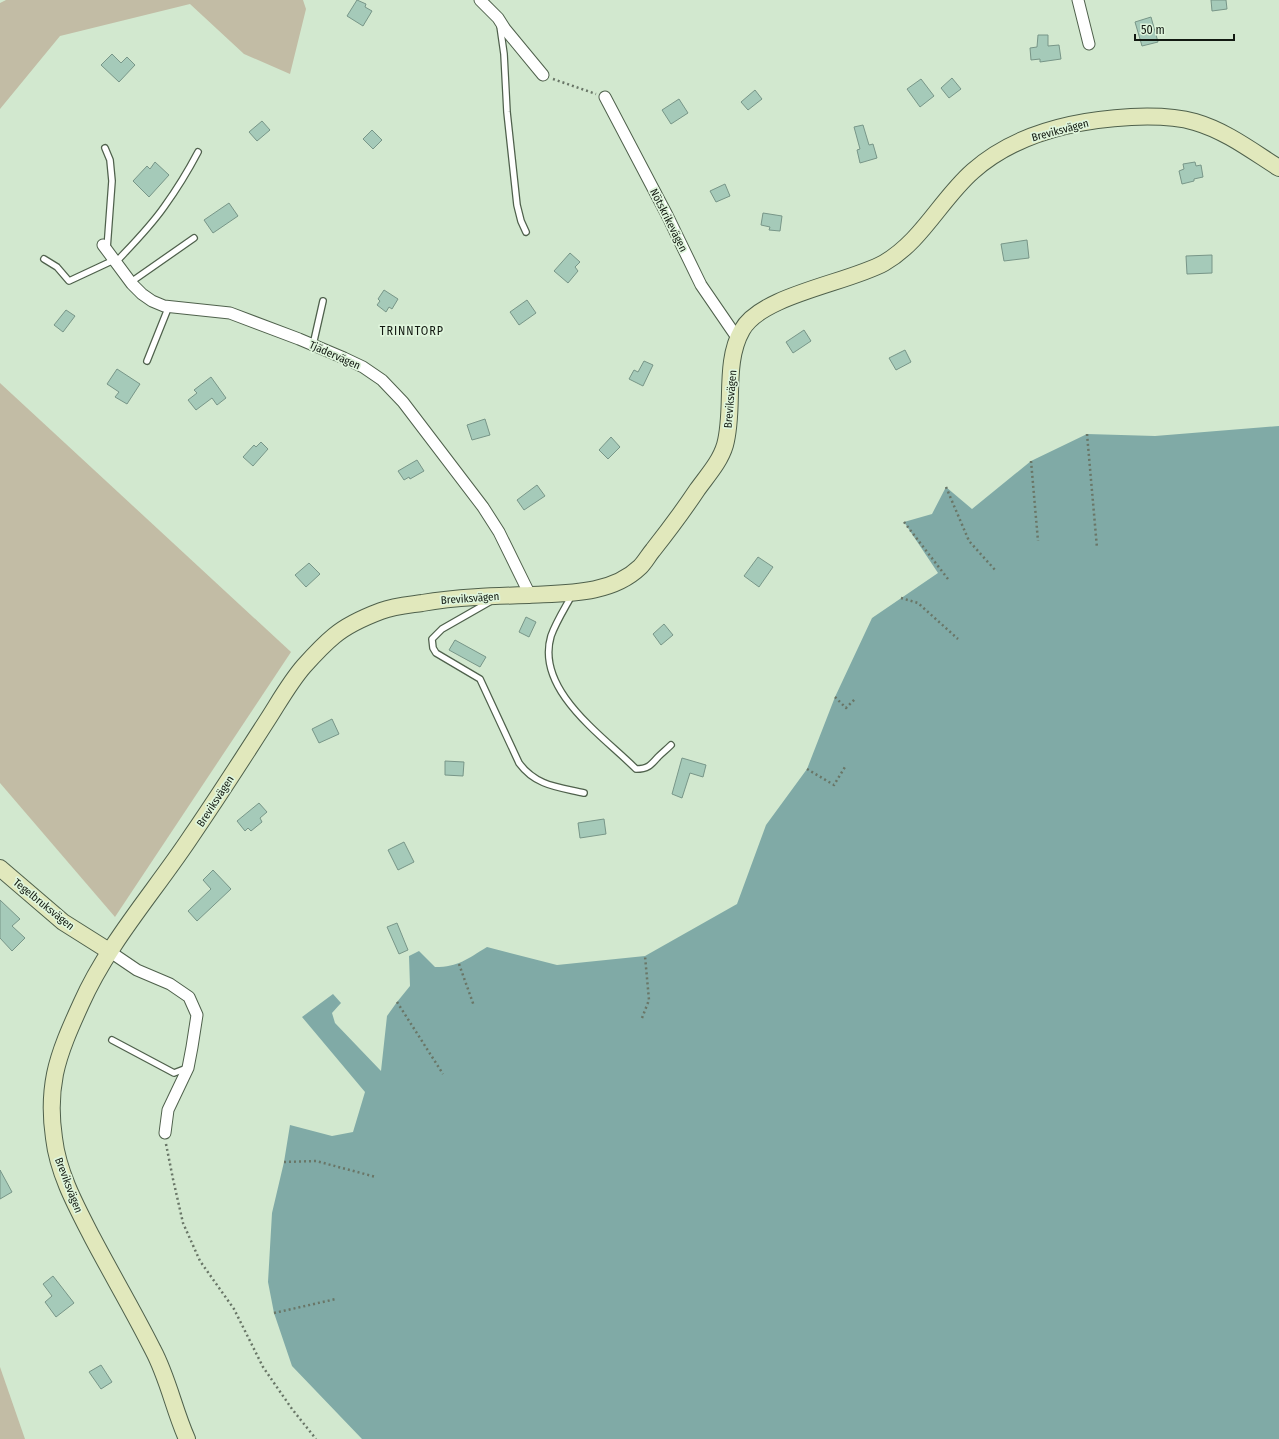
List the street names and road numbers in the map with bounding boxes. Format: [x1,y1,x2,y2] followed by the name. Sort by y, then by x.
[1030,117,1090,144] street label: Breviksvägen
[647,186,690,254] street label: Nötskrikevägen
[307,338,362,372] street label: Tjädervägen
[721,369,740,429] street label: Breviksvägen
[440,590,500,607] street label: Breviksvägen
[194,773,237,829] street label: Breviksvägen
[11,876,77,933] street label: Tegelbruksvägen
[52,1156,85,1215] street label: Breviksvägen

